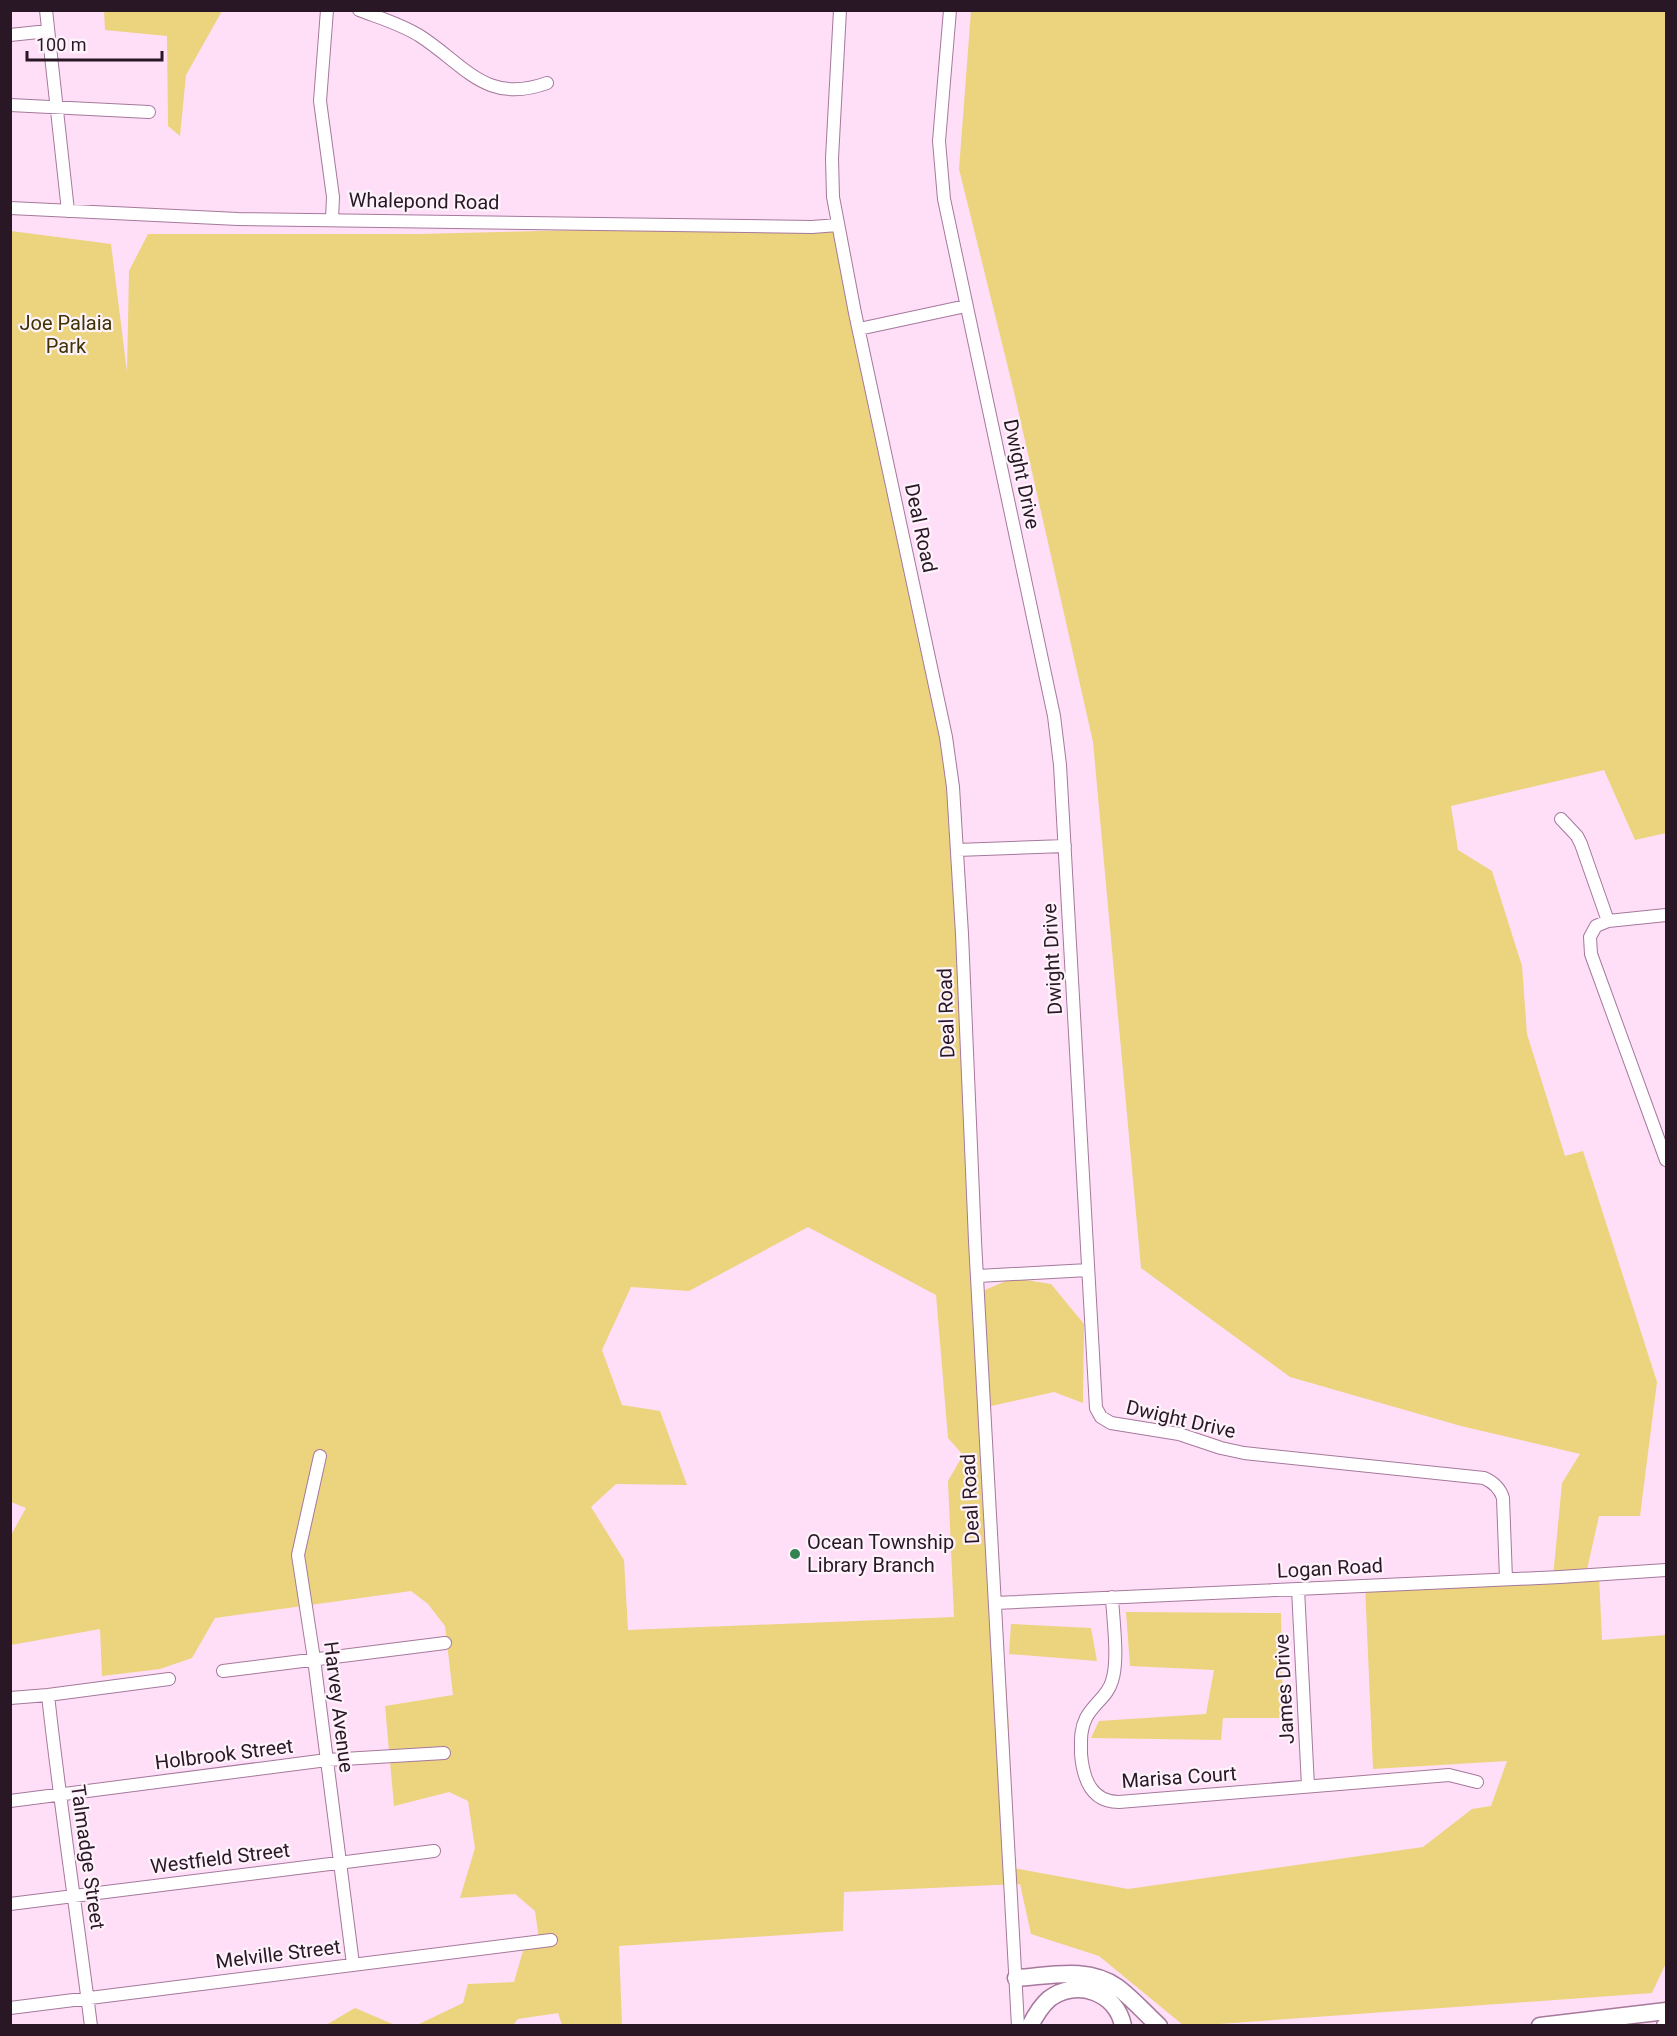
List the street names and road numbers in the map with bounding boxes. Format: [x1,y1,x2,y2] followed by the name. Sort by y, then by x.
[348,188,500,214] street label: Whalepond Road
[999,417,1045,531] street label: Dwight Drive
[900,481,942,575] street label: Deal Road
[1037,903,1067,1015] street label: Dwight Drive
[932,967,960,1059] street label: Deal Road
[1124,1395,1238,1443] street label: Dwight Drive
[956,1453,984,1545] street label: Deal Road
[1276,1553,1384,1583] street label: Logan Road
[1269,1633,1299,1745] street label: James Drive
[319,1640,359,1774] street label: Harvey Avenue
[154,1734,294,1774] street label: Holbrook Street
[1121,1761,1237,1793] street label: Marisa Court
[66,1783,110,1931] street label: Talmadge Street
[149,1838,291,1878] street label: Westfield Street
[214,1934,342,1974] street label: Melville Street

